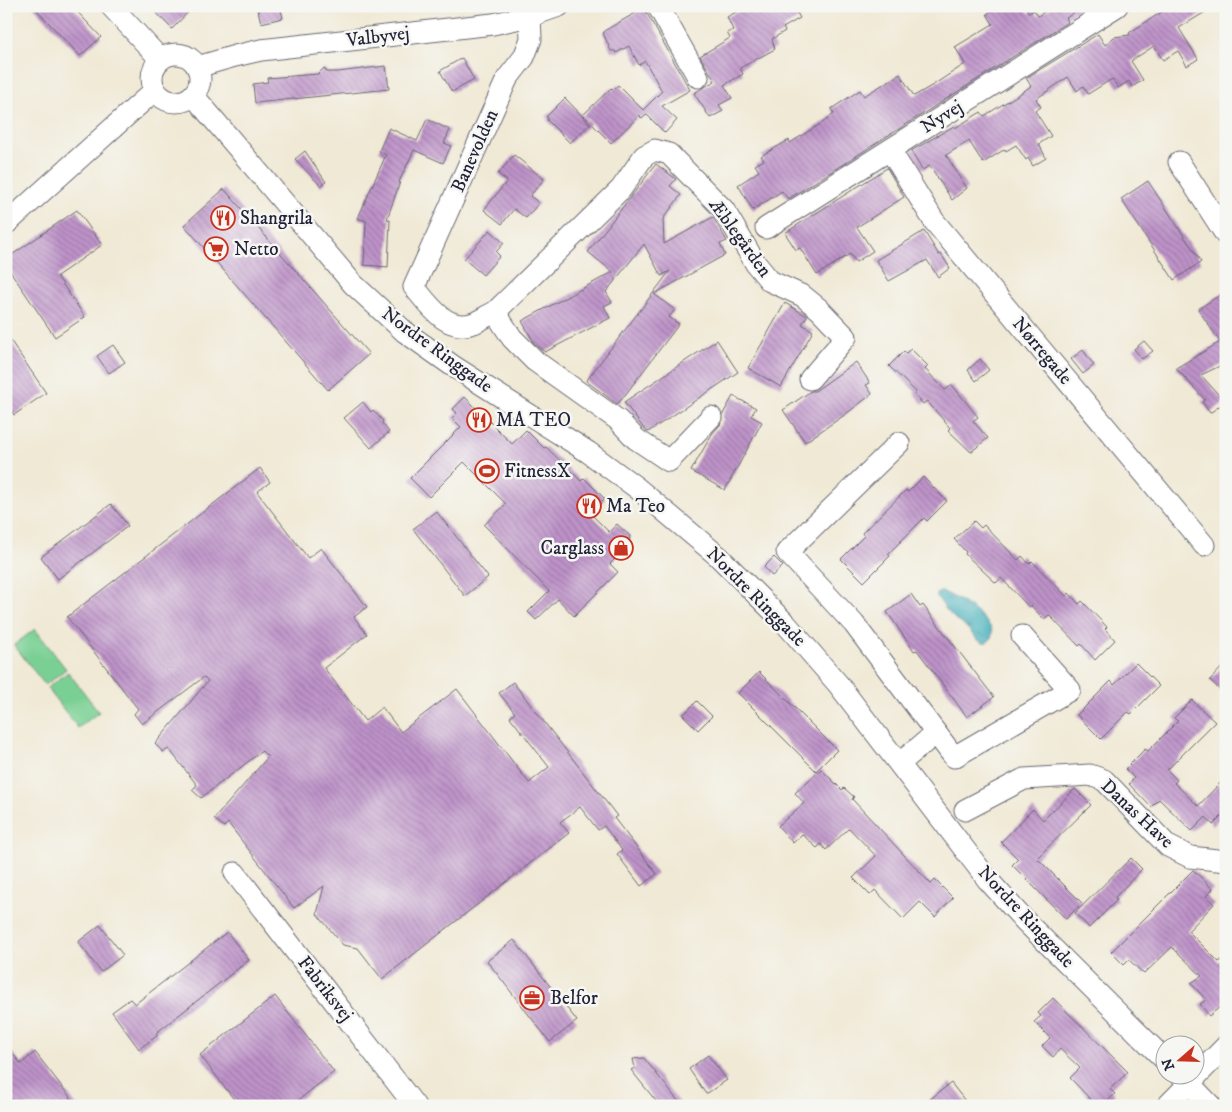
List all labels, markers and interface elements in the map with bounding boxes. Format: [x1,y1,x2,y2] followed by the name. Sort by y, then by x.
[344,22,411,52] street label: Valbyvej
[917,95,967,139] street label: Nyvej
[447,106,503,196] street label: Banevolden
[703,193,776,282] street label: Æblegården
[210,205,236,231] restaurant icon: Shangrila
[240,207,313,230] place label: Shangrila
[203,236,229,262] supermarket icon: Netto
[234,238,279,261] place label: Netto
[377,302,497,398] street label: Nordre Ringgade
[1007,313,1077,390] street label: Nørregade
[466,407,492,433] restaurant icon: MA TEO
[496,409,571,432] place label: MA TEO
[474,458,500,484] sports icon: FitnessX
[504,460,571,483] place label: FitnessX
[576,493,602,519] restaurant icon: Ma Teo
[606,495,665,518] place label: Ma Teo
[608,535,634,561] shop icon: Carglass
[541,537,604,560] place label: Carglass
[701,542,811,652] street label: Nordre Ringgade
[1096,775,1178,853] street label: Danas Have
[973,861,1079,973] street label: Nordre Ringgade
[292,952,358,1026] street label: Fabriksvej
[519,985,545,1011] office icon: Belfor
[550,987,598,1010] place label: Belfor
[1154,1034,1204,1084] north arrow
[1158,1055,1179,1073] text: N

